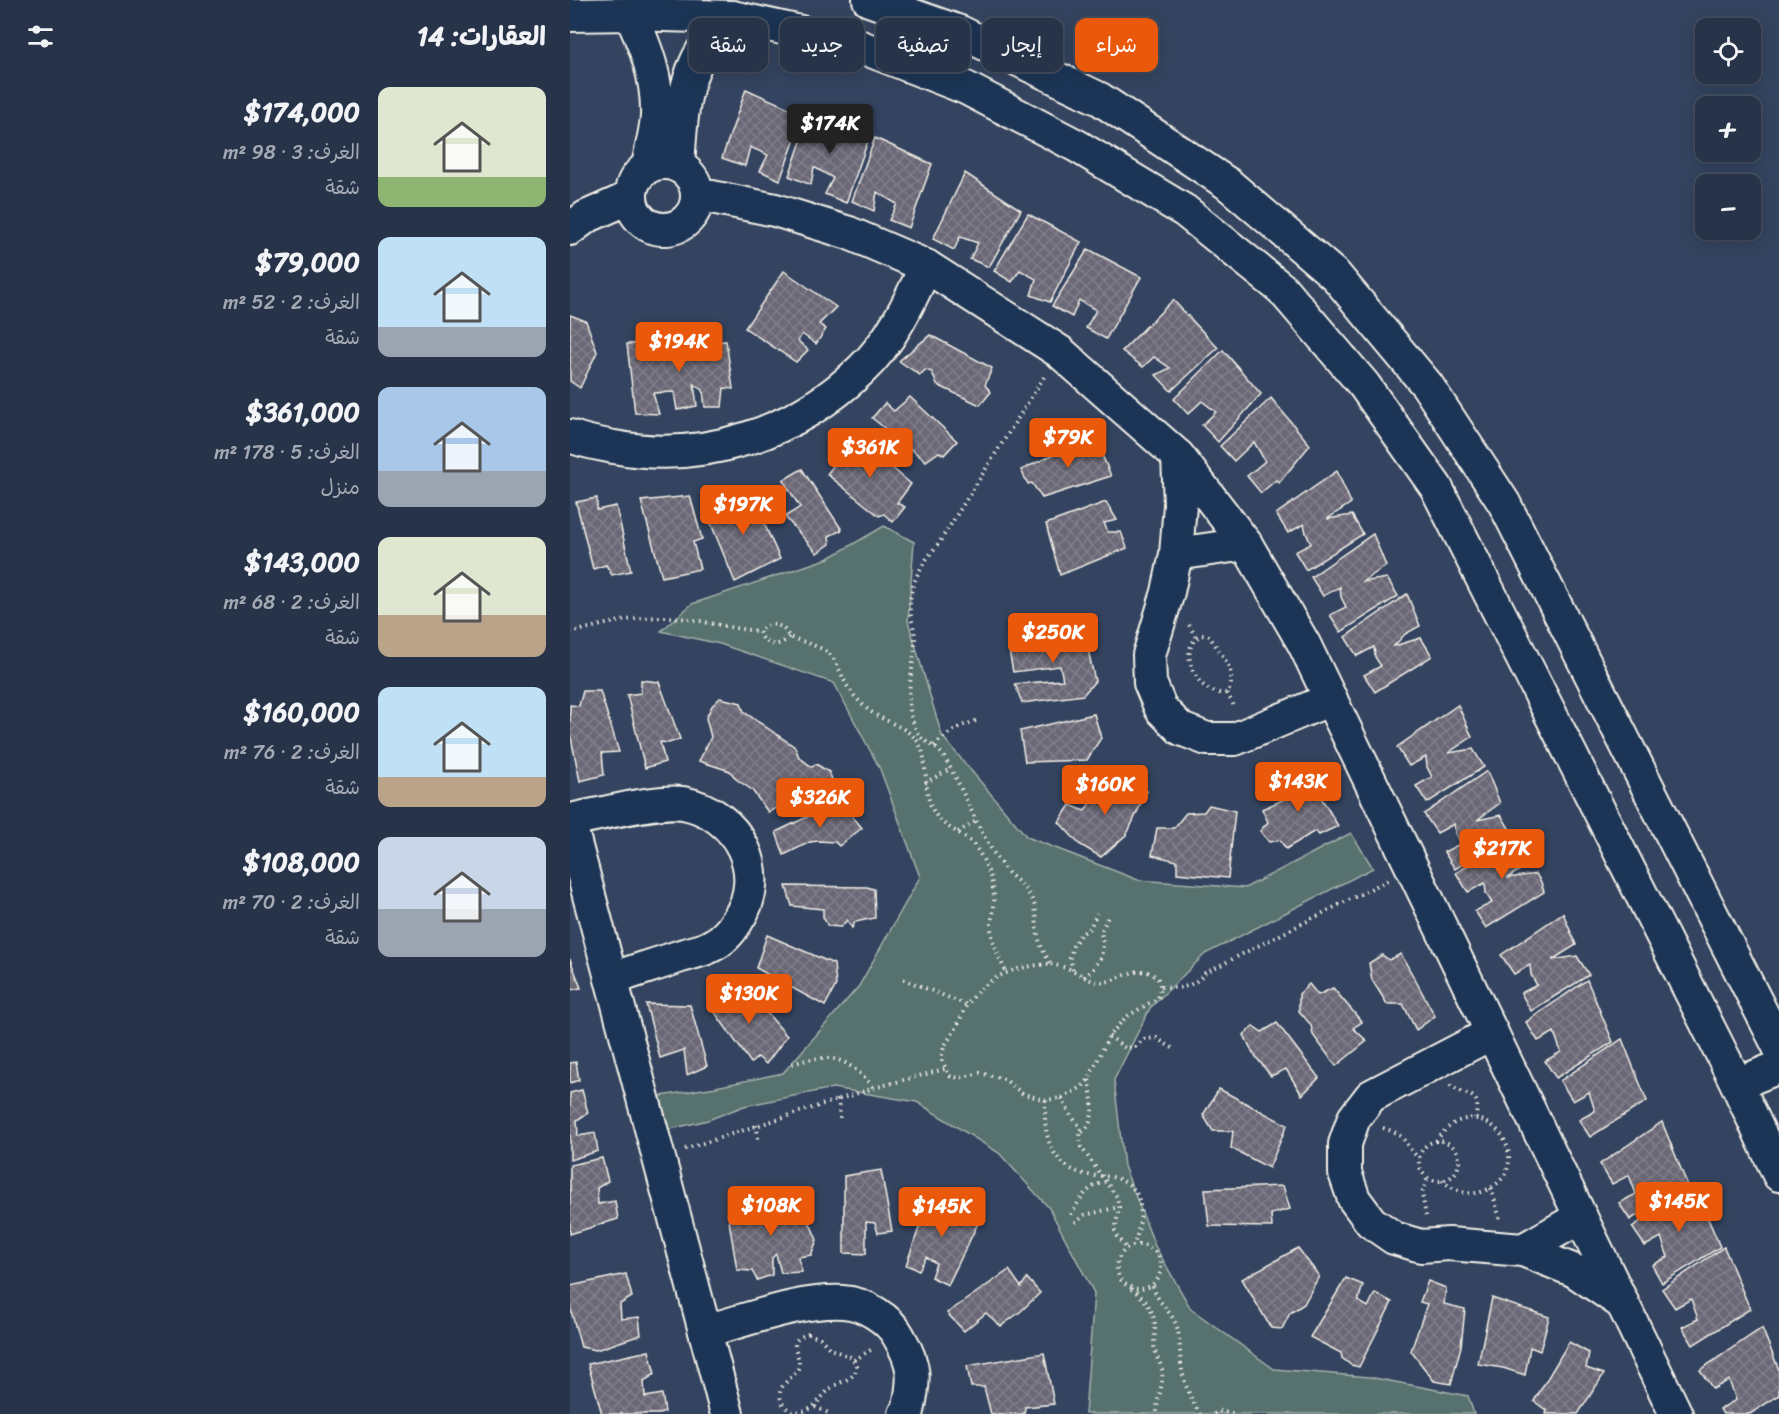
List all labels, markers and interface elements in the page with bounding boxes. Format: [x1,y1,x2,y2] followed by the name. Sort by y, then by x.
[417,13,546,59] text: العقارات: 14
[689,18,768,72] chip: شقة
[780,18,864,72] chip: جديد
[876,18,970,72] chip: تصفية
[982,18,1063,72] chip: إيجار
[1075,18,1158,72] chip: شراء
[1695,18,1761,240] map controls
[1695,18,1761,84] button: locate
[24,20,57,53] icon: filters
[244,89,360,135] text: $174,000
[1695,96,1761,162] button: +
[788,104,872,155] pin: $174K
[801,106,859,141] text: $174K
[426,111,498,183] icon: home
[223,135,360,170] text: الغرف: 3 · 98 m²
[325,170,360,205] text: شقة
[1695,174,1761,240] button: −
[255,239,360,285] text: $79,000
[426,261,498,333] icon: home
[223,285,360,320] text: الغرف: 2 · 52 m²
[325,320,360,355] text: شقة
[637,322,721,373] pin: $194K
[650,324,708,359] text: $194K
[246,389,360,435] text: $361,000
[426,411,498,483] icon: home
[1032,418,1104,469] pin: $79K
[1043,420,1093,455] text: $79K
[828,428,912,479] pin: $361K
[842,430,898,465] text: $361K
[214,435,360,470] text: الغرف: 5 · 178 m²
[321,470,360,505] text: منزل
[701,485,785,536] pin: $197K
[714,487,772,522] text: $197K
[245,539,360,585] text: $143,000
[426,561,498,633] icon: home
[223,585,360,620] text: الغرف: 2 · 68 m²
[1011,613,1095,664] pin: $250K
[1022,615,1084,650] text: $250K
[325,620,360,655] text: شقة
[244,689,360,735] text: $160,000
[426,711,498,783] icon: home
[224,735,360,770] text: الغرف: 2 · 76 m²
[1256,762,1340,813] pin: $143K
[1269,764,1327,799] text: $143K
[1063,765,1147,816] pin: $160K
[1076,767,1134,802] text: $160K
[325,770,360,805] text: شقة
[778,778,862,829] pin: $326K
[790,780,850,815] text: $326K
[1460,829,1544,880] pin: $217K
[1473,831,1531,866] text: $217K
[243,839,360,885] text: $108,000
[426,861,498,933] icon: home
[223,885,360,920] text: الغرف: 2 · 70 m²
[325,920,360,955] text: شقة
[707,974,791,1025] pin: $130K
[720,976,778,1011] text: $130K
[1637,1182,1721,1233] pin: $145K
[1650,1184,1708,1219] text: $145K
[729,1186,813,1237] pin: $108K
[900,1187,984,1238] pin: $145K
[742,1188,800,1223] text: $108K
[913,1189,971,1224] text: $145K

